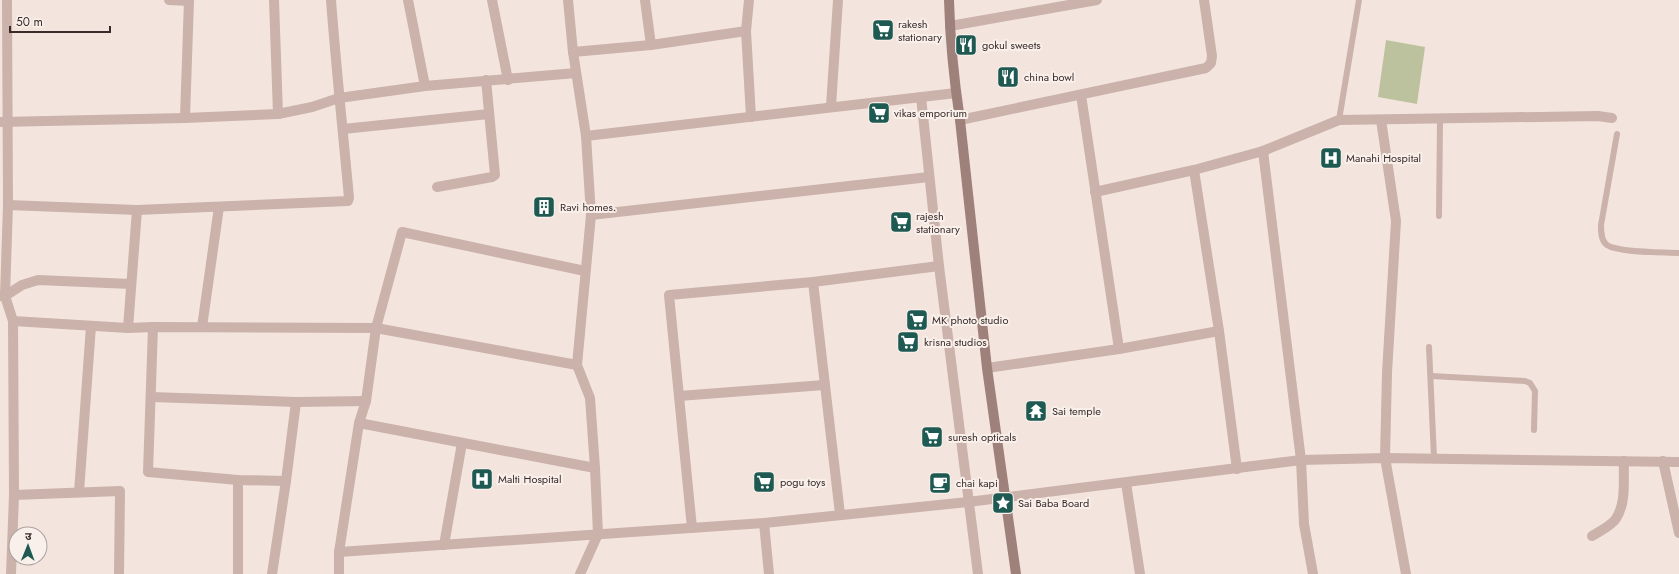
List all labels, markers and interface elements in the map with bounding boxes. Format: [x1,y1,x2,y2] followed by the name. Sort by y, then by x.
[10,8,110,34] scale bar
[16,13,43,31] text: 50 m
[898,16,942,45] place label: rakesh stationary
[870,17,896,43] supermarket icon: rakesh stationary
[953,32,979,58] restaurant icon: gokul sweets
[982,37,1041,53] place label: gokul sweets
[995,64,1021,90] restaurant icon: china bowl
[1024,69,1074,85] place label: china bowl
[866,100,892,126] supermarket icon: vikas emporium
[894,105,967,121] place label: vikas emporium
[1318,145,1344,171] hospital icon: Manahi Hospital
[1346,150,1421,166] place label: Manahi Hospital
[531,194,557,220] building icon: Ravi homes.
[560,199,616,215] place label: Ravi homes.
[916,208,960,237] place label: rajesh stationary
[888,209,914,235] supermarket icon: rajesh stationary
[904,307,930,333] supermarket icon: MK photo studio
[932,312,1008,328] place label: MK photo studio
[895,329,921,355] supermarket icon: krisna studios
[924,334,987,350] place label: krisna studios
[1023,398,1049,424] temple icon: Sai temple
[1052,403,1101,419] place label: Sai temple
[919,424,945,450] supermarket icon: suresh opticals
[948,429,1017,445] place label: suresh opticals
[469,466,495,492] hospital icon: Malti Hospital
[751,469,777,495] supermarket icon: pogu toys
[927,470,953,496] cafe icon: chai kapi
[498,471,561,487] place label: Malti Hospital
[780,474,826,490] place label: pogu toys
[956,475,998,491] place label: chai kapi
[990,490,1016,516] place icon: Sai Baba Board
[1018,495,1089,511] place label: Sai Baba Board
[8,526,48,566] north arrow
[25,528,32,544] text: उ

